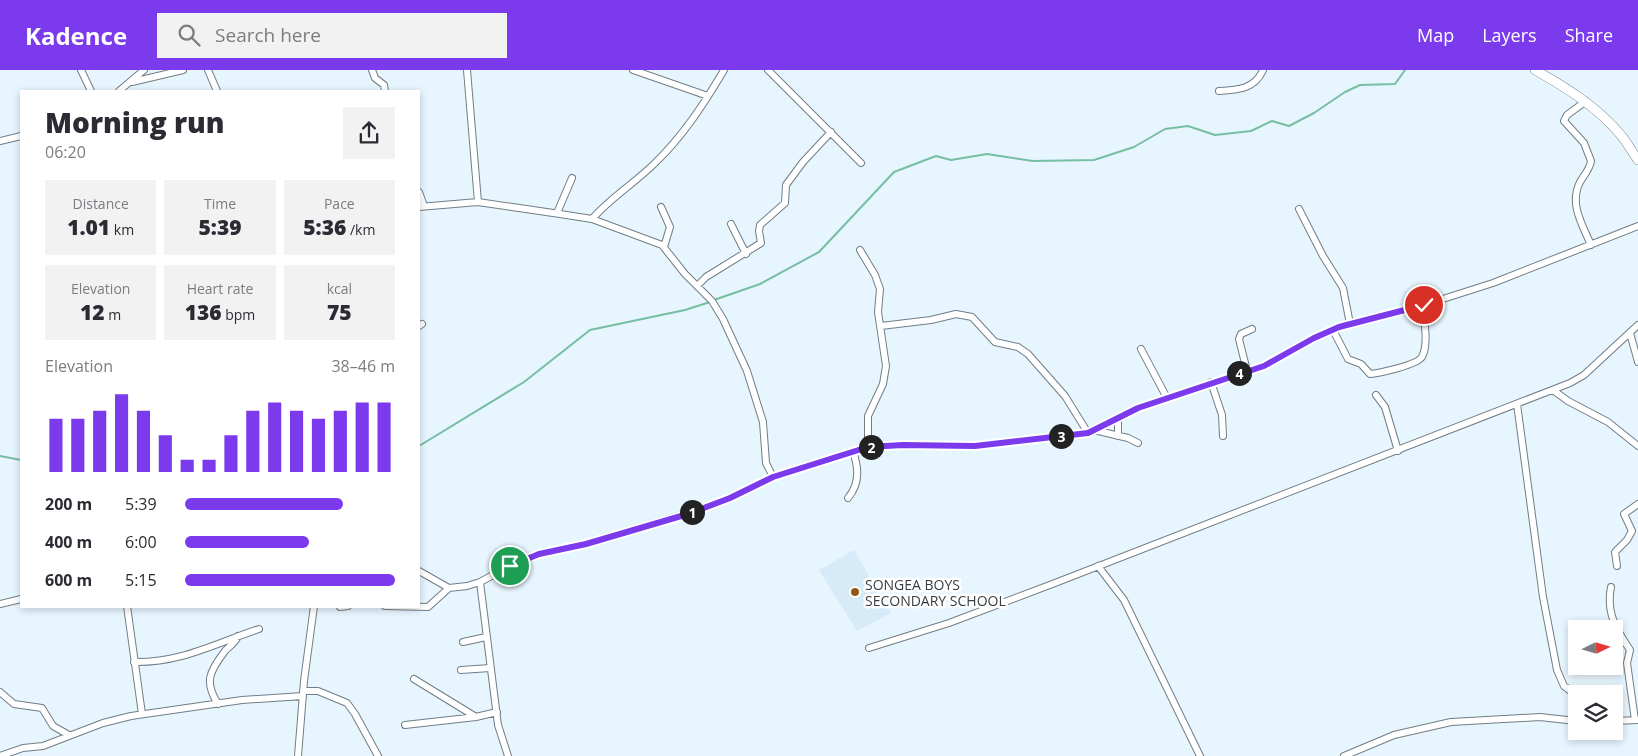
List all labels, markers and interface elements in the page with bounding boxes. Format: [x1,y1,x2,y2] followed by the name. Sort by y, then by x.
[157,13,507,58] search box
[25,19,127,52] text: Kadence
[175,21,203,49] icon: search
[215,22,321,48] text: Search here
[1417,23,1454,47] text: Map
[1482,23,1537,47] text: Layers
[1565,23,1613,47] text: Share
[45,103,225,141] text: Morning run
[343,107,395,159] button: share
[45,141,86,163] text: 06:20
[73,194,129,213] text: Distance
[204,194,236,213] text: Time
[324,194,355,213] text: Pace
[67,213,110,241] text: 1.01
[199,213,241,241] text: 5:39
[303,213,346,241] text: 5:36
[110,220,134,239] text: km
[346,220,375,239] text: /km
[71,279,130,298] text: Elevation
[187,279,253,298] text: Heart rate
[327,279,352,298] text: kcal
[1403,284,1445,326] pin
[1410,291,1438,319] icon: check
[80,298,105,326] text: 12
[185,298,222,326] text: 136
[327,298,352,326] text: 75
[105,305,121,324] text: m
[222,305,255,324] text: bpm
[45,355,113,377] text: Elevation
[331,355,395,377] text: 38–46 m
[1226,360,1252,386] pin: 4
[1235,364,1244,383] text: 4
[1048,424,1074,448] pin: 3
[1057,427,1066,446] text: 3
[858,434,884,460] pin: 2
[867,438,876,457] text: 2
[45,493,92,515] text: 200 m
[125,493,157,515] text: 5:39
[680,500,704,524] pin: 1
[688,503,697,522] text: 1
[45,531,92,553] text: 400 m
[125,531,157,553] text: 6:00
[489,545,531,587] pin
[496,552,524,580] icon: arrive
[45,569,92,591] text: 600 m
[125,569,157,591] text: 5:15
[865,575,1006,610] place label: SONGEA BOYS SECONDARY SCHOOL
[849,586,861,598] marker: SONGEA BOYS SECONDARY SCHOOL
[1568,620,1622,675] north arrow
[1568,620,1623,740] map controls
[1568,685,1623,740] button: layers

